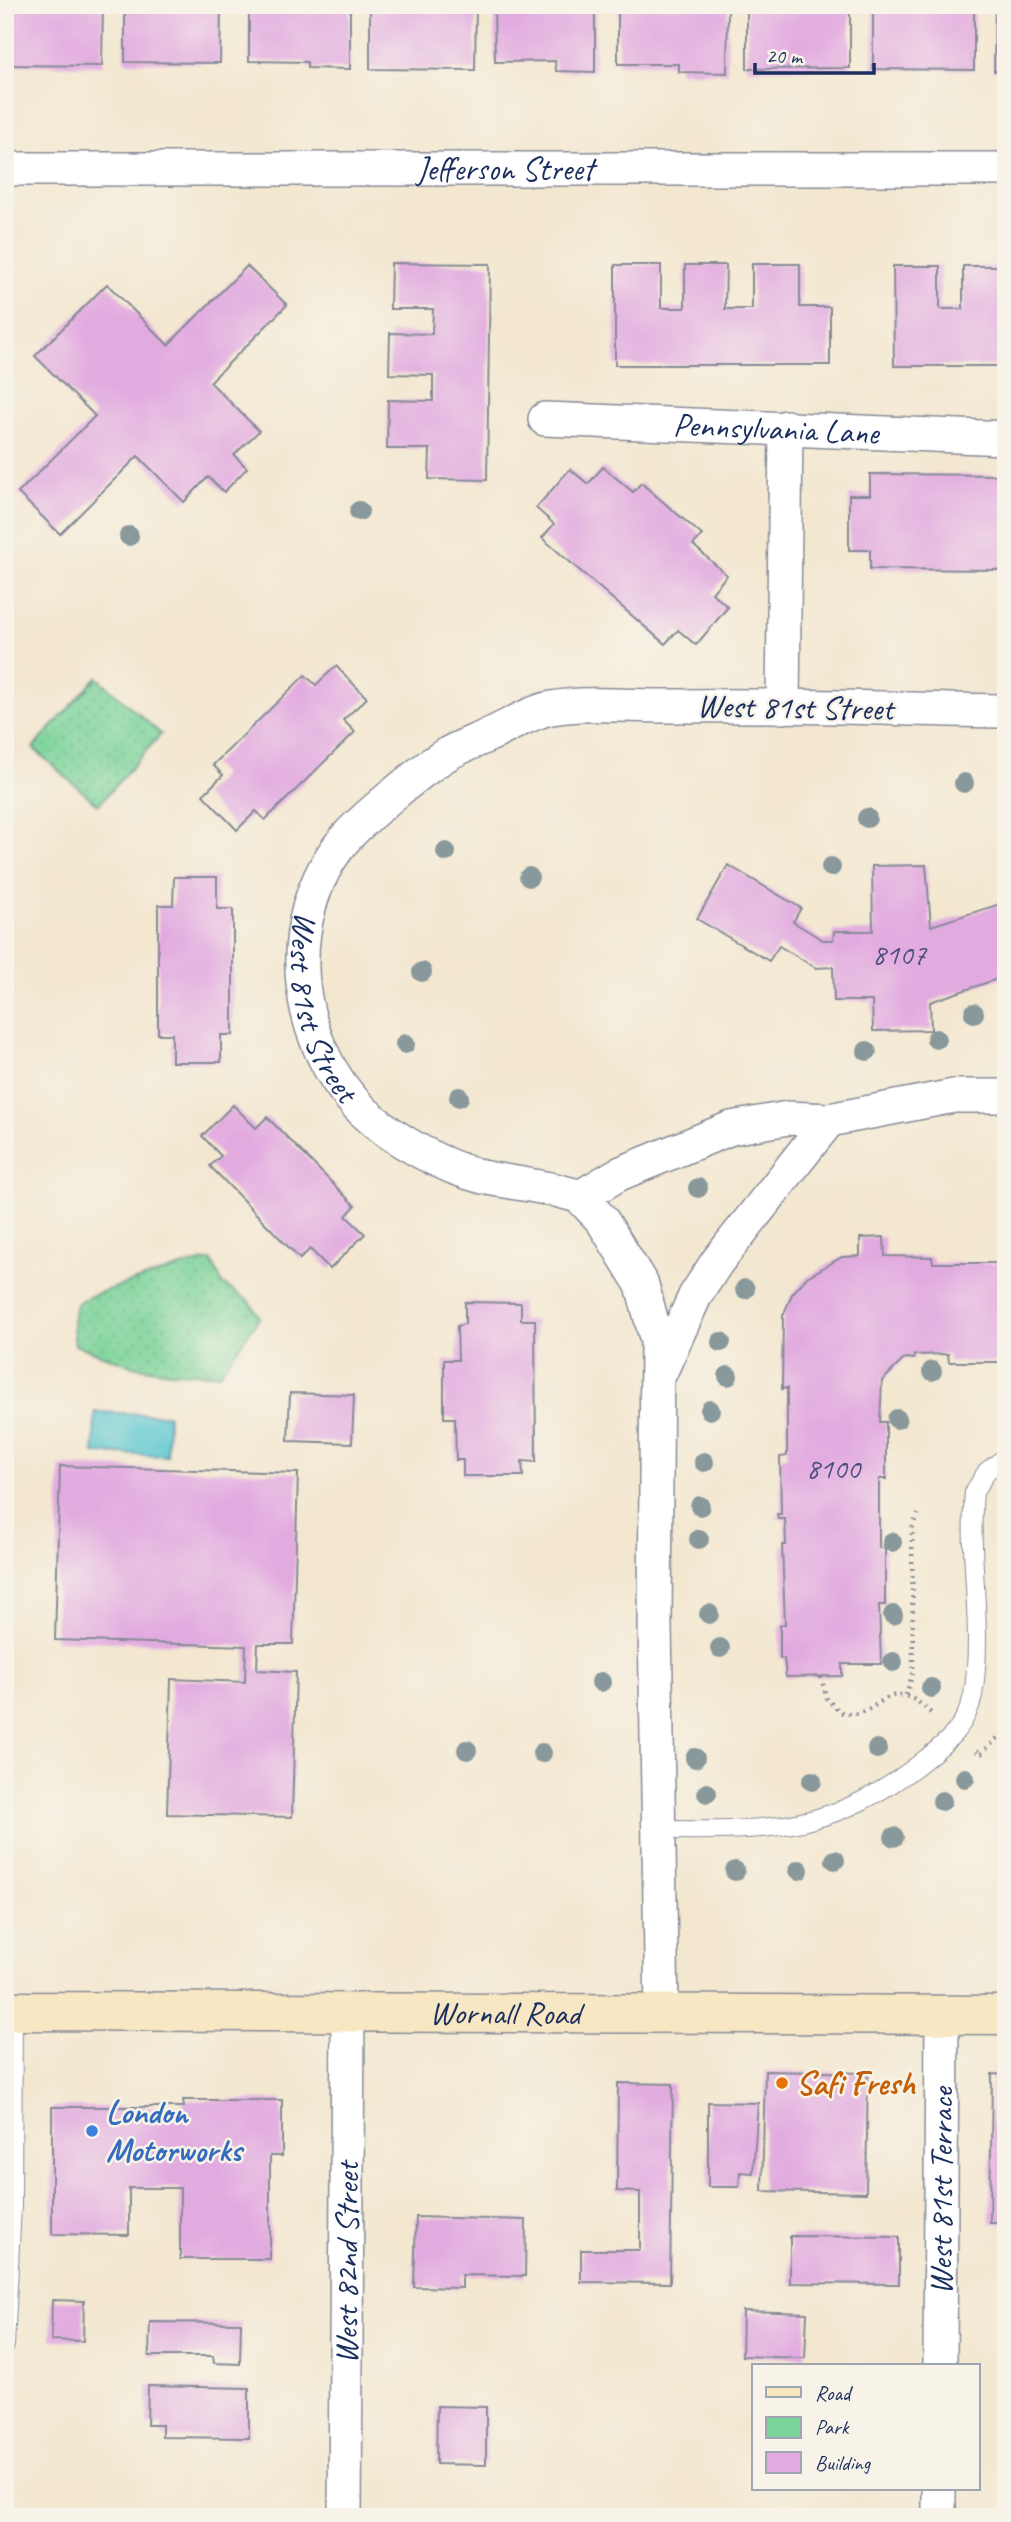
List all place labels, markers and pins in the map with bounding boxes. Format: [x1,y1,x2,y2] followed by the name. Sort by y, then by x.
[796,2062,916,2104] place label: Safi Fresh
[774,2075,790,2091] marker: Safi Fresh
[106,2091,245,2171] place label: London Motorworks
[84,2123,100,2139] marker: London Motorworks

